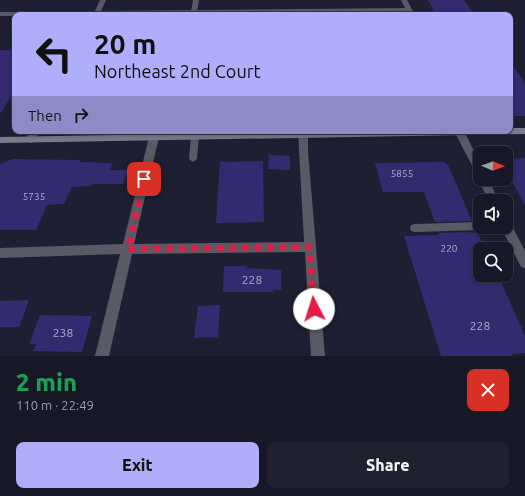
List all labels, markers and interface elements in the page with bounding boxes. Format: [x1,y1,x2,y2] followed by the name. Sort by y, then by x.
[28,28,80,80] icon: left
[94,28,156,59] text: 20 m
[94,61,261,81] text: Northeast 2nd Court
[70,104,92,126] icon: right
[28,107,62,124] text: Then
[473,146,513,186] north arrow
[473,146,513,282] map controls
[127,162,161,196] pin
[133,168,155,190] icon: arrive
[391,168,413,179] house number: 5855
[23,191,45,202] house number: 5735
[473,194,513,234] button: sound
[473,242,513,282] button: search
[441,243,458,254] house number: 220
[242,273,262,286] house number: 228
[293,288,335,330] position arrow
[470,319,490,332] house number: 228
[53,326,73,339] house number: 238
[16,369,77,396] text: 2 min
[467,369,509,411] button: close
[16,398,94,412] text: 110 m · 22:49
[16,442,259,488] button: Exit
[267,442,509,488] button: Share

